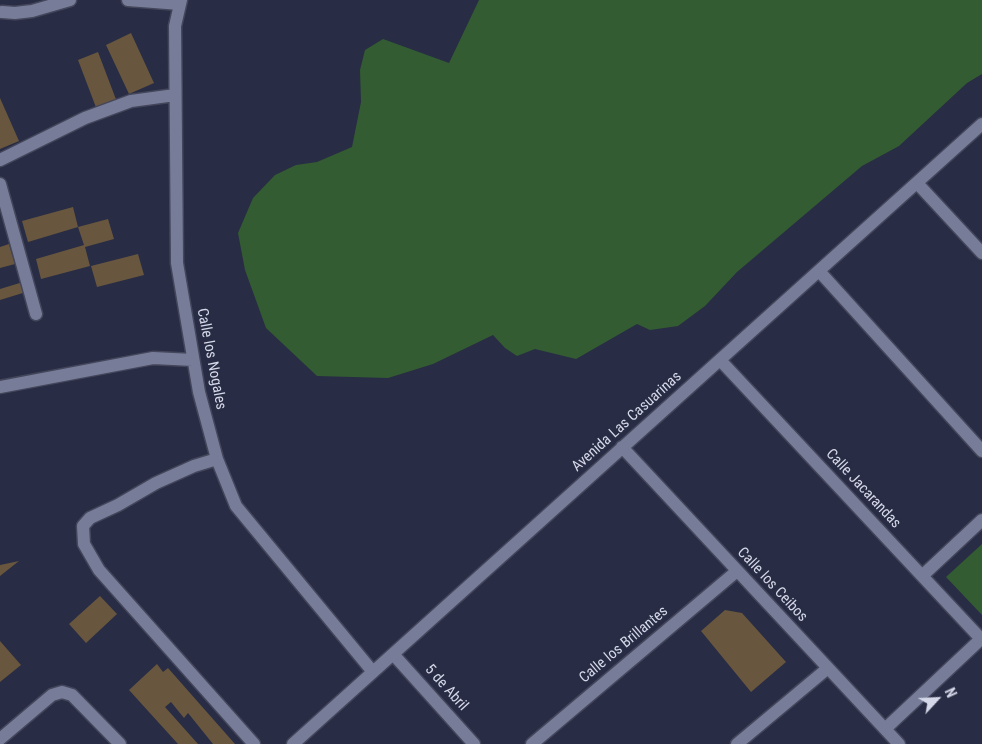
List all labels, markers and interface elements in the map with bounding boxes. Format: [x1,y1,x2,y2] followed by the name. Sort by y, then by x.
[192,307,230,411] street label: Calle los Nogales
[568,368,686,476] street label: Avenida Las Casuarinas
[822,446,904,532] street label: Calle Jacarandas
[733,544,811,626] street label: Calle los Ceibos
[576,603,672,687] street label: Calle los Brillantes
[420,661,472,715] street label: 5 de Abril
[912,674,962,724] north arrow
[942,685,960,700] text: N

